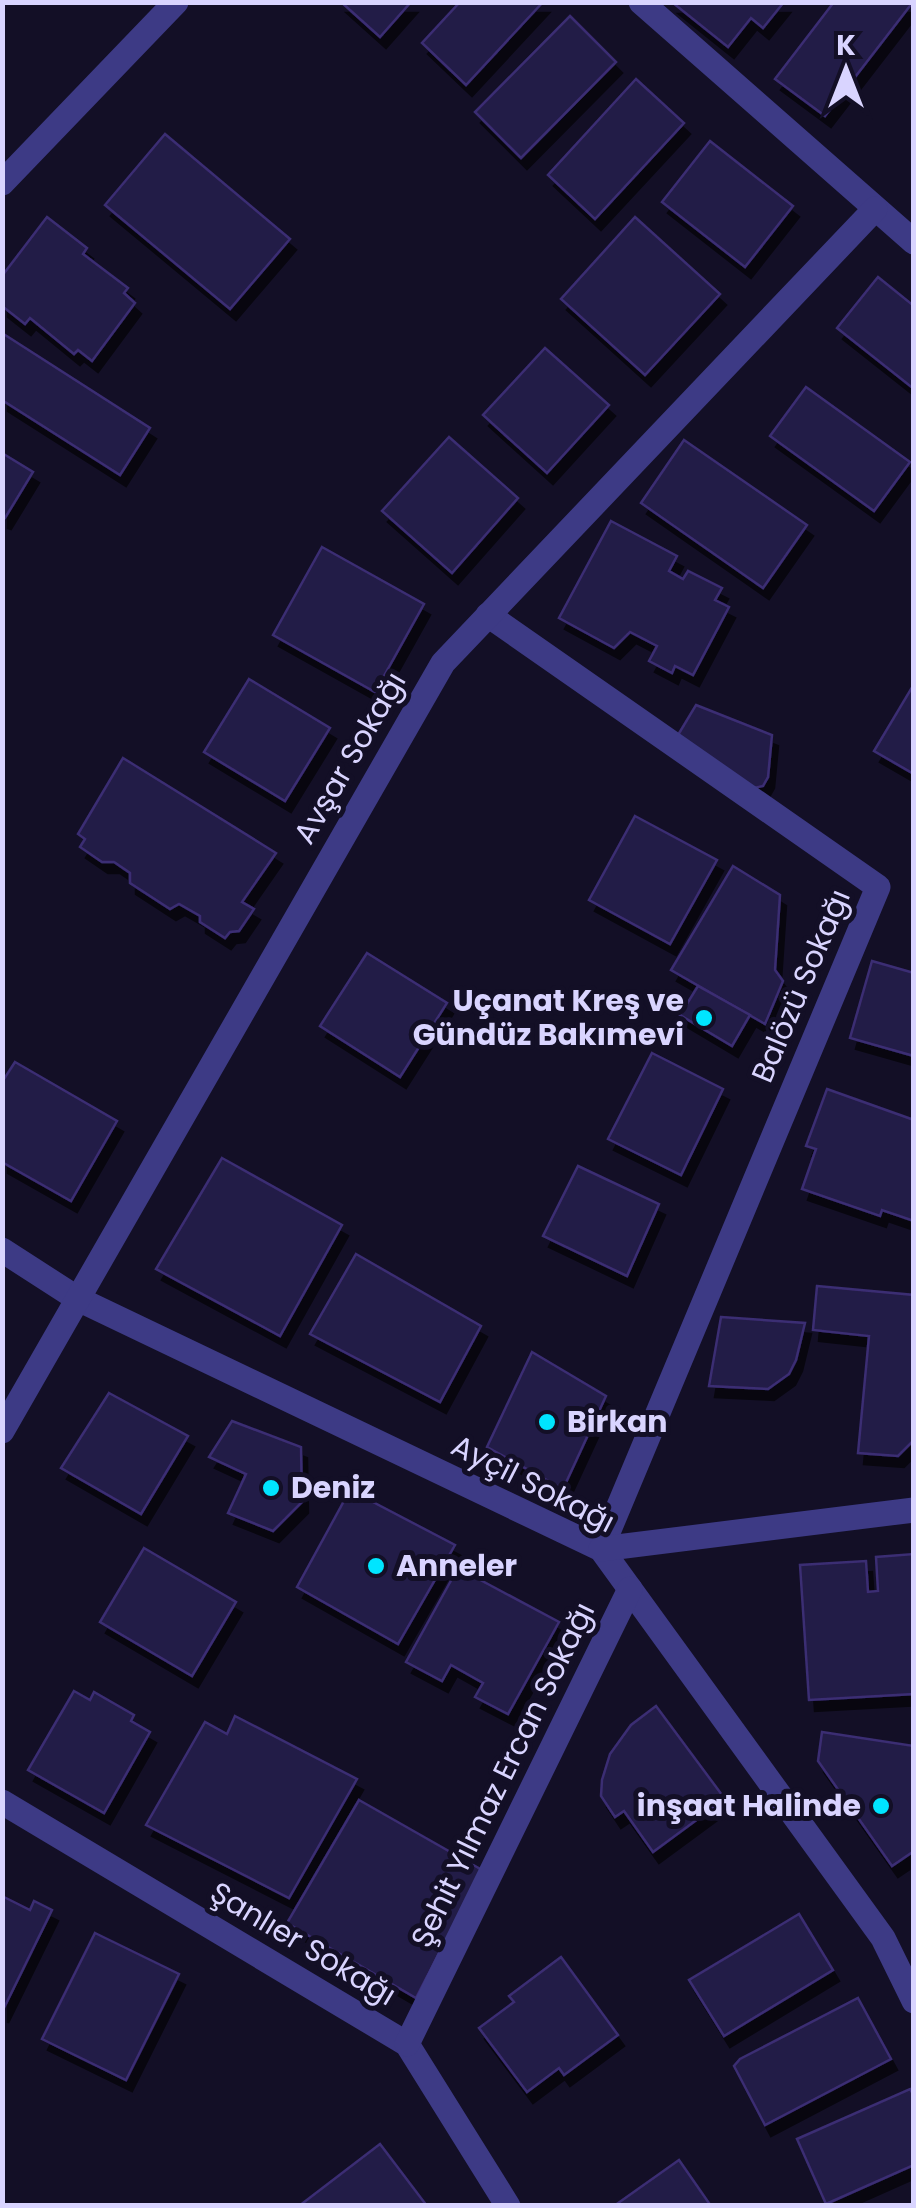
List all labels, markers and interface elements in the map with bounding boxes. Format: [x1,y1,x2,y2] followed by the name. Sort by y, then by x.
[796,20,896,120] north arrow
[836,26,856,65] text: K
[283,664,416,852] street label: Avşar Sokağı
[740,882,861,1089] street label: Balözü Sokağı
[413,979,684,1056] place label: Uçanat Kreş ve Gündüz Bakımevi
[693,1007,715,1029] marker: Uçanat Kreş ve Gündüz Bakımevi
[567,1400,668,1443] place label: Birkan
[536,1411,558,1433] marker: Birkan
[444,1424,622,1543] street label: Ayçil Sokağı
[291,1466,375,1509] place label: Deniz
[260,1477,282,1499] marker: Deniz
[396,1544,517,1587] place label: Anneler
[365,1555,387,1577] marker: Anneler
[400,1595,605,1955] street label: Şehit Yılmaz Ercan Sokağı
[637,1784,861,1827] place label: inşaat Halinde
[870,1795,892,1817] marker: inşaat Halinde
[202,1871,404,2016] street label: Şanlıer Sokağı

